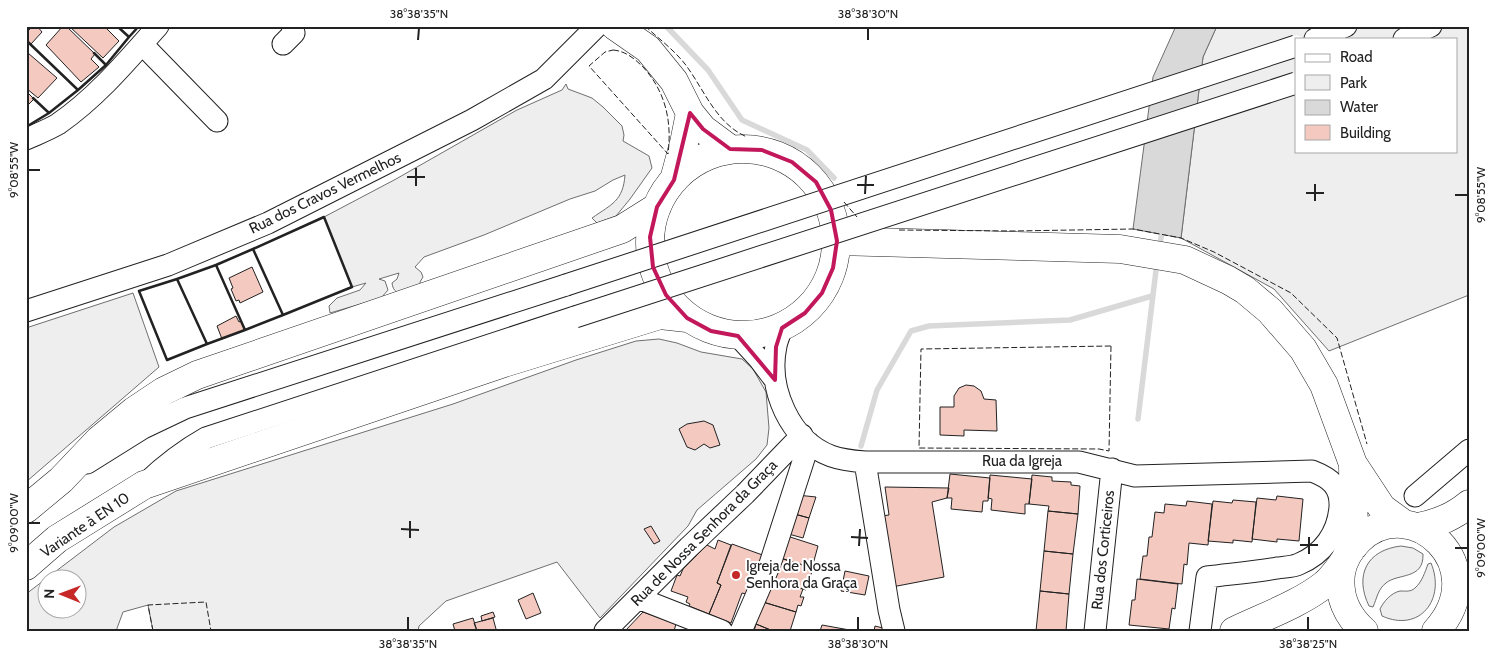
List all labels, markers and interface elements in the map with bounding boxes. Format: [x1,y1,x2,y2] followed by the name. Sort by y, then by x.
[390,6,448,21] text: 38°38'35"N
[838,6,898,21] text: 38°38'30"N
[1295,38,1458,152] legend
[1340,48,1373,66] text: Road
[1340,74,1367,92] text: Park
[1340,98,1378,116] text: Water
[1340,124,1391,142] text: Building
[6,141,21,198] text: 9°08'55"W
[246,148,404,238] street label: Rua dos Cravos Vermelhos
[1473,166,1488,223] text: 9°08'55"W
[982,452,1063,470] street label: Rua da Igreja
[627,456,781,610] street label: Rua de Nossa Senhora da Graça
[37,489,133,561] street label: Variante à EN 10
[1088,489,1118,611] street label: Rua dos Corticeiros
[6,493,21,553] text: 9°09'00"W
[1473,518,1488,578] text: 9°09'00"W
[746,557,858,592] place label: Igreja de Nossa Senhora da Graça
[730,569,742,581] marker: Igreja de Nossa Senhora da Graça
[38,570,88,620] north arrow
[40,589,58,599] text: N
[379,636,437,651] text: 38°38'35"N
[828,636,888,651] text: 38°38'30"N
[1279,636,1337,651] text: 38°38'25"N

